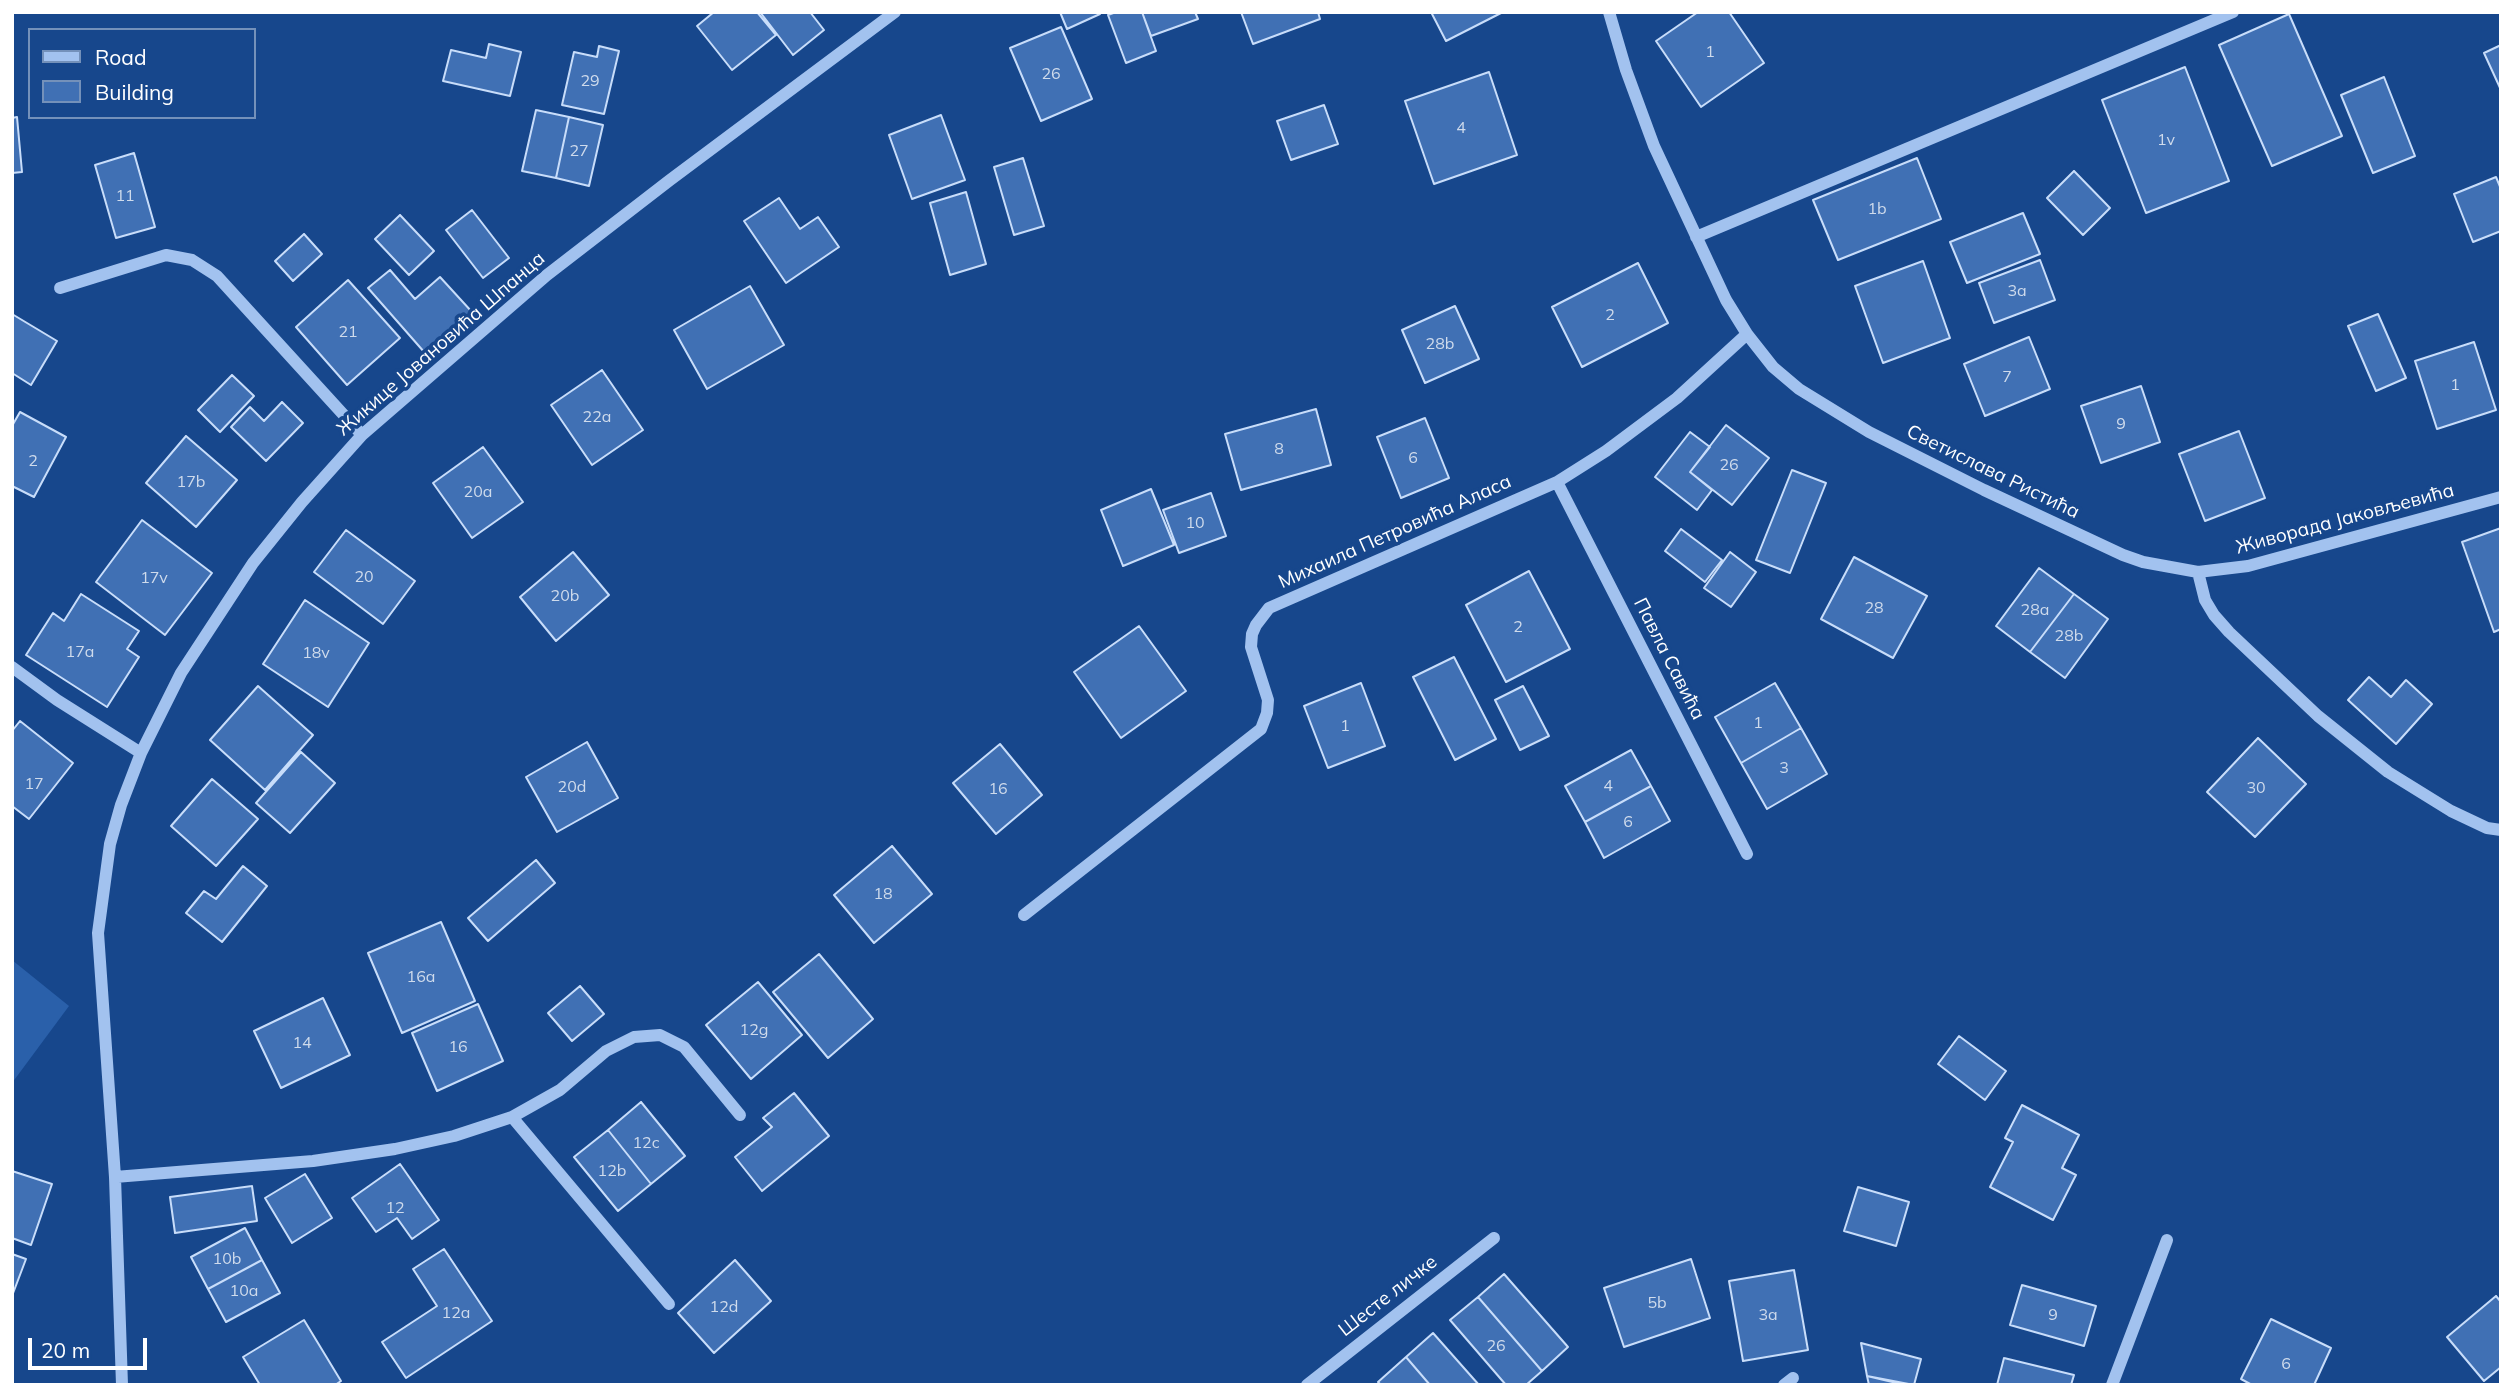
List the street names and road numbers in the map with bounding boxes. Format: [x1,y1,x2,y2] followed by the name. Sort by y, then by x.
[332,247,550,441] street label: Жикице Јовановића Шпанца
[1903,420,2083,524] street label: Светислава Ристића
[1275,470,1515,594] street label: Михаила Петровића Аласа
[2233,479,2457,559] street label: Живорада Јаковљевића
[1629,594,1709,724] street label: Павла Савића
[1334,1250,1442,1342] street label: Шесте личке

